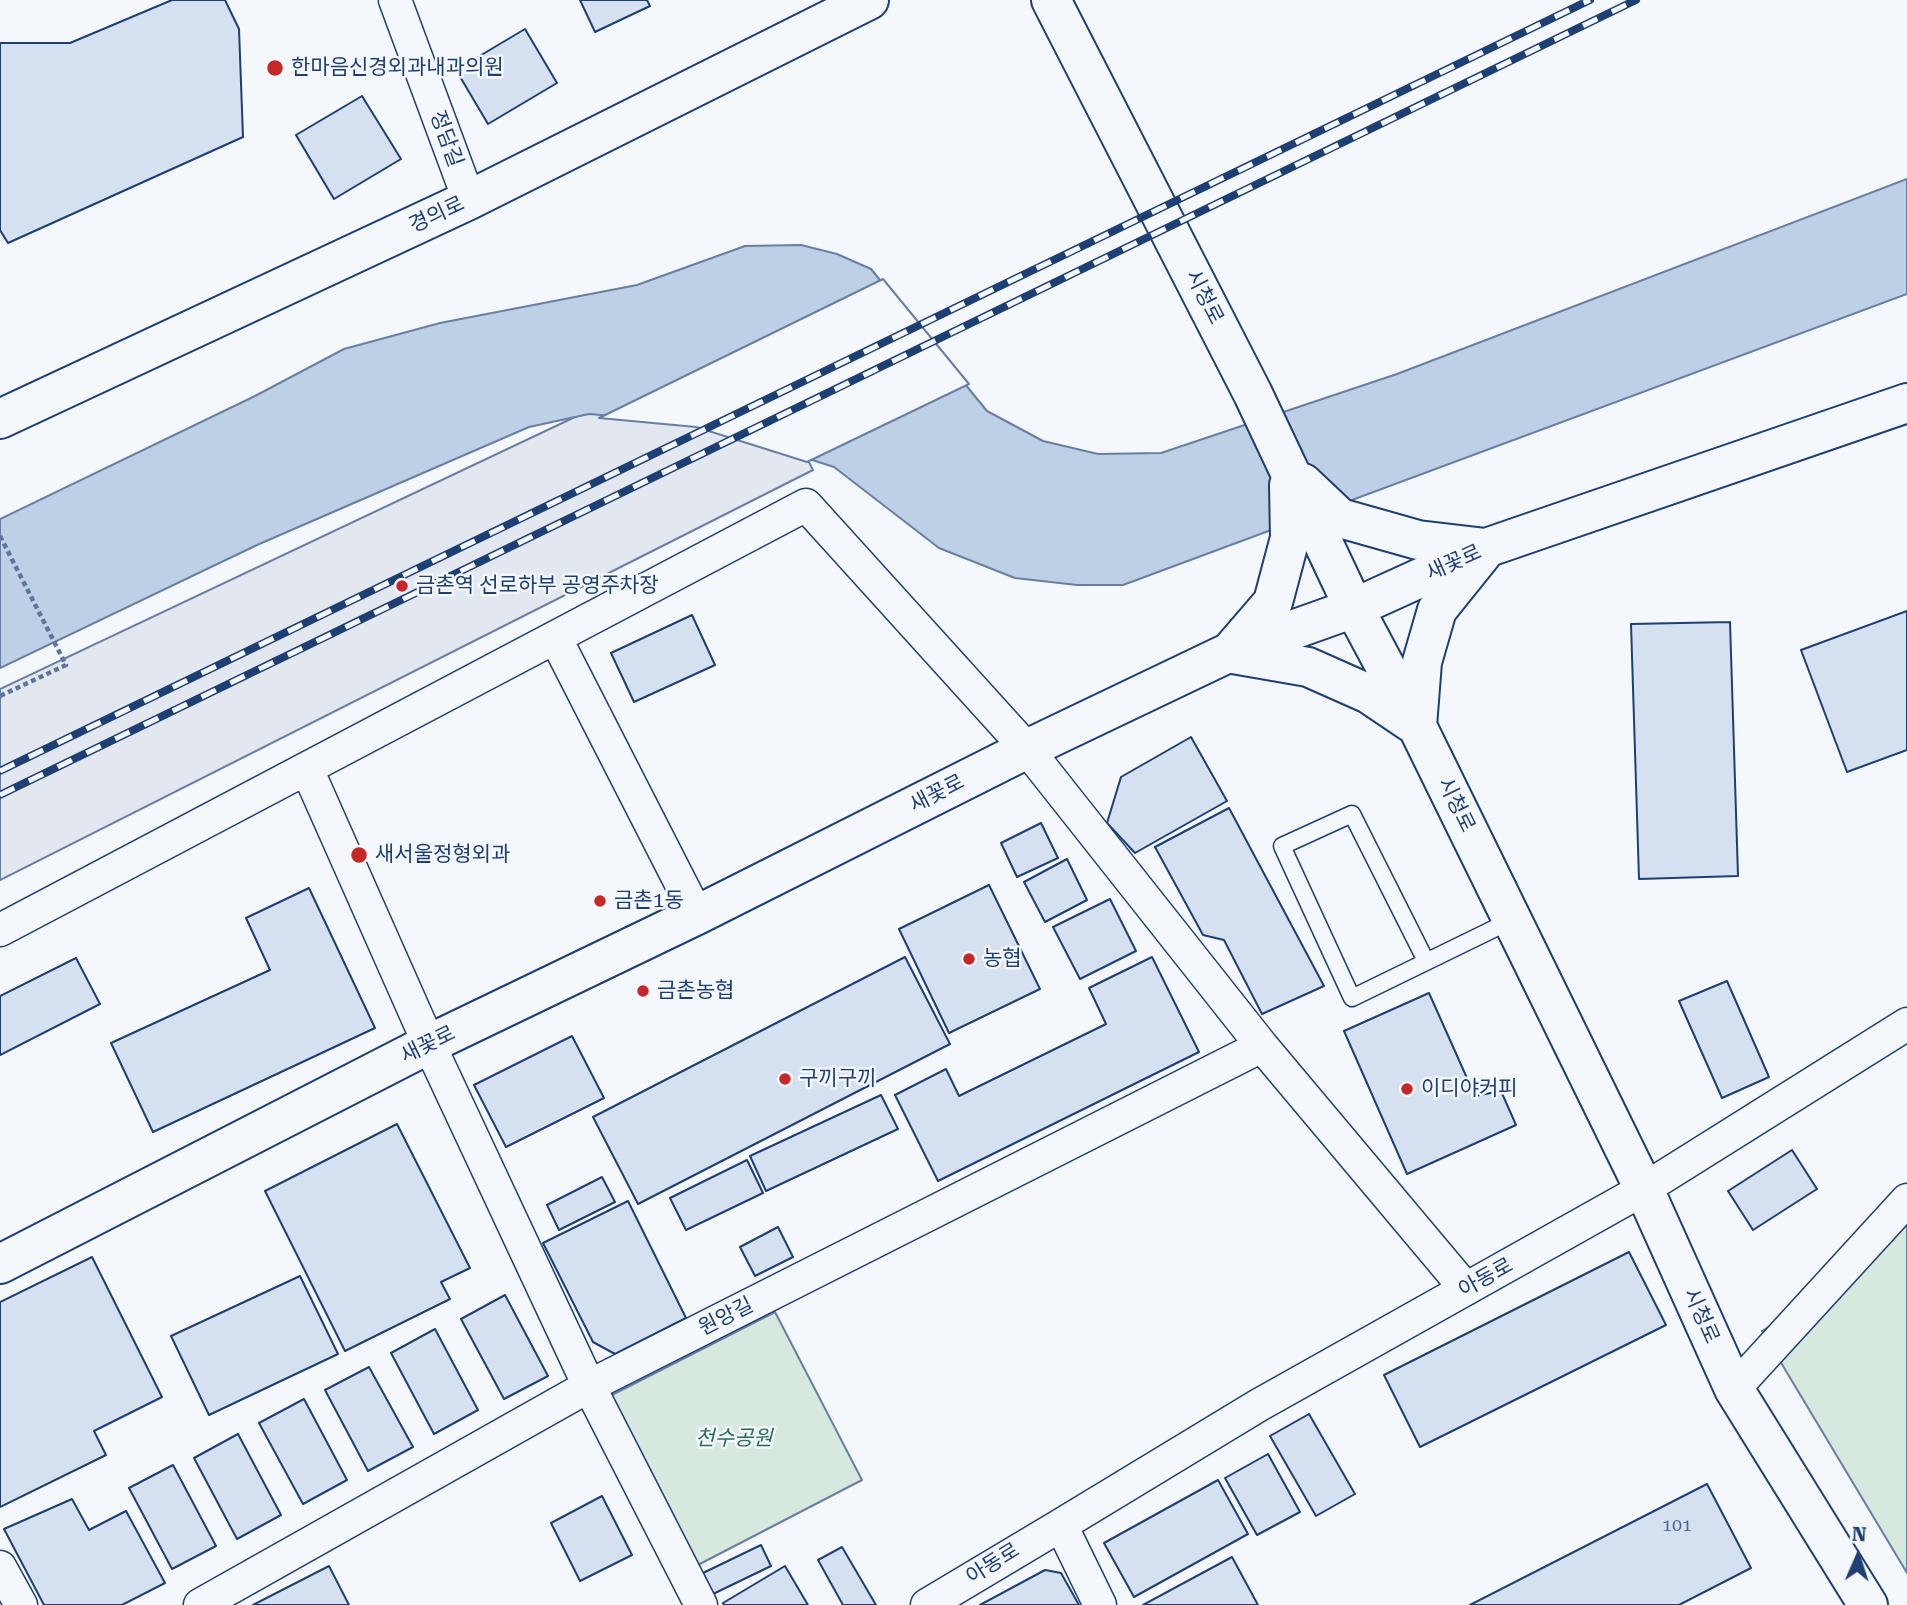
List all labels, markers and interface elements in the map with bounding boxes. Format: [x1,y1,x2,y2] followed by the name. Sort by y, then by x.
[291,55,504,81] place label: 한마음신경외과내과의원
[265,58,285,78] marker: 한마음신경외과내과의원
[424,107,468,171] street label: 정담길
[405,191,469,239] street label: 경의로
[1180,265,1228,329] street label: 시청로
[1422,540,1486,586] street label: 새꽃로
[416,573,658,599] place label: 금촌역 선로하부 공영주차장
[394,578,410,594] marker: 금촌역 선로하부 공영주차장
[905,770,969,818] street label: 새꽃로
[1432,773,1480,837] street label: 시청로
[375,842,510,868] place label: 새서울정형외과
[349,845,369,865] marker: 새서울정형외과
[614,888,684,914] place label: 금촌1동
[592,893,608,909] marker: 금촌1동
[983,946,1022,972] place label: 농협
[961,951,977,967] marker: 농협
[657,978,734,1004] place label: 금촌농협
[635,983,651,999] marker: 금촌농협
[396,1021,460,1069] street label: 새꽃로
[799,1066,876,1092] place label: 구끼구끼
[777,1071,793,1087] marker: 구끼구끼
[1421,1076,1518,1102] place label: 이디야커피
[1399,1081,1415,1097] marker: 이디야커피
[1455,1253,1517,1303] street label: 아동로
[1678,1284,1724,1348] street label: 시청로
[694,1293,758,1341] street label: 원앙길
[695,1426,773,1452] park label: 천수공원
[1662,1515,1692,1537] house number: 101
[1823,1521,1893,1591] north arrow
[1851,1523,1867,1546] text: N
[962,1538,1024,1590] street label: 아동로

